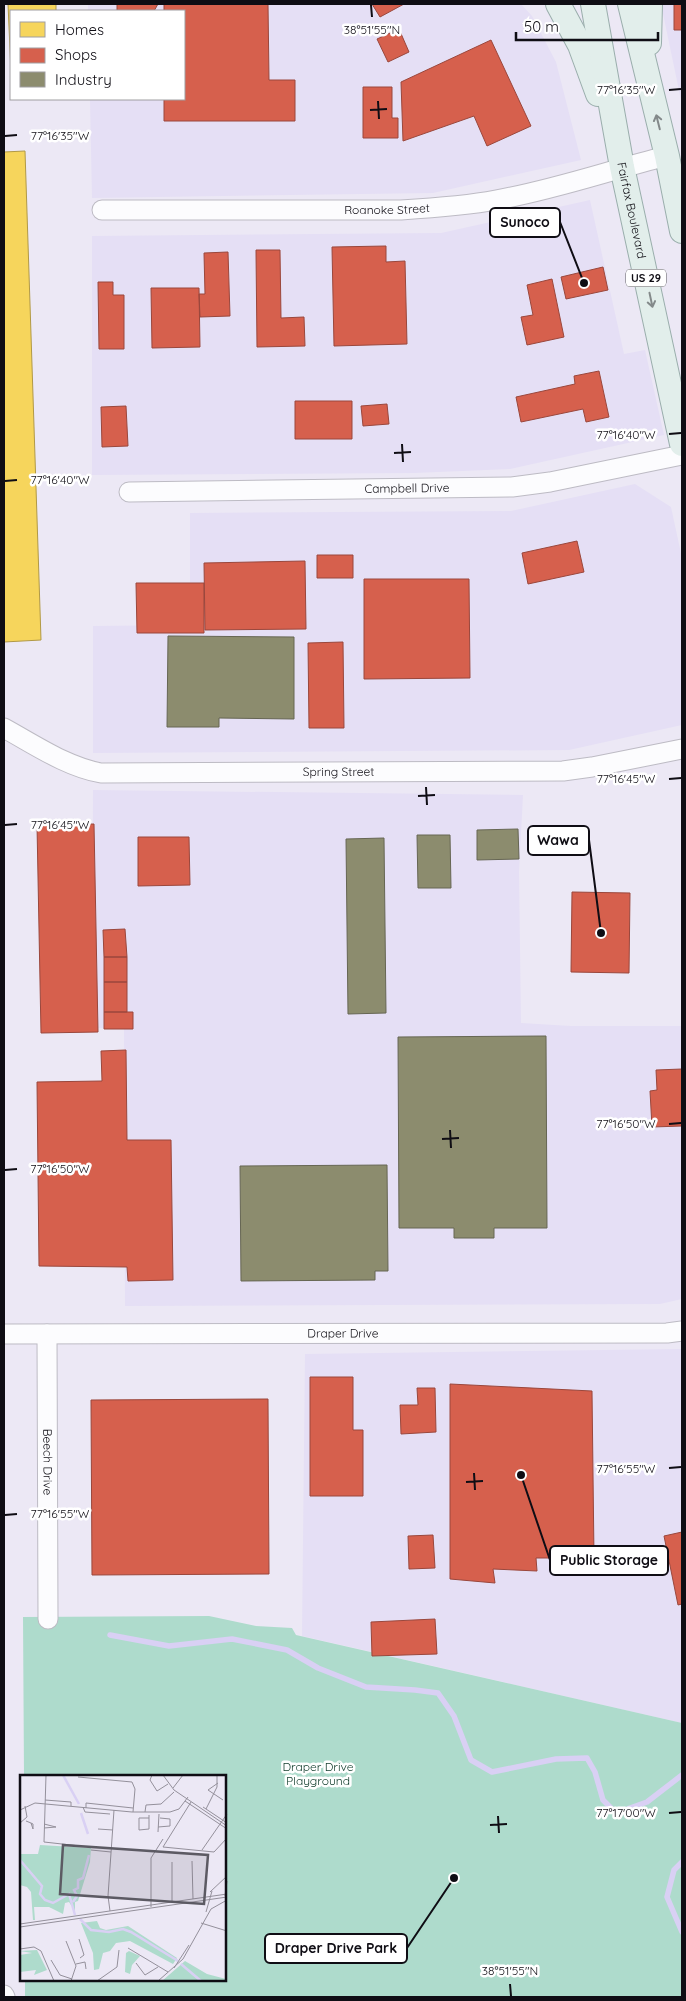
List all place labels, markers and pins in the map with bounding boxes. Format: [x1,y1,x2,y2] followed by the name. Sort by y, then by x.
[490,208,560,237] callout: Sunoco
[528,826,589,855] callout: Wawa
[550,1546,668,1575] callout: Public Storage
[265,1934,407,1963] callout: Draper Drive Park

